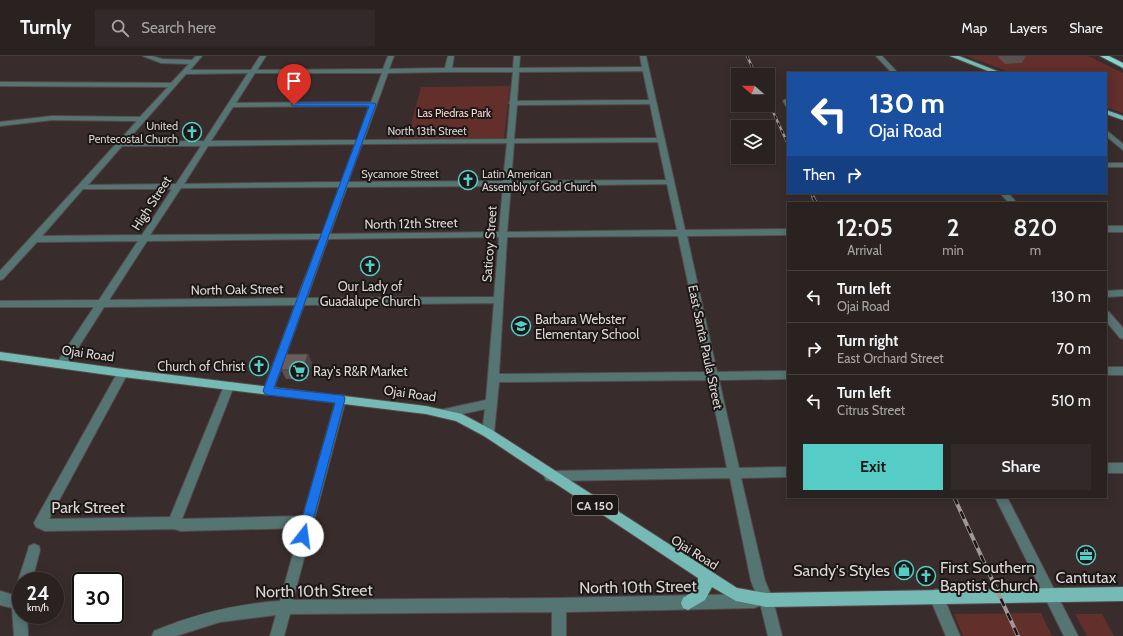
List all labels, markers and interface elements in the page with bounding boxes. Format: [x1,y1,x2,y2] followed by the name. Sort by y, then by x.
[95,10,375,46] search box
[20,16,71,39] text: Turnly
[109,17,131,39] icon: search
[141,19,216,37] text: Search here
[962,19,987,37] text: Map
[1009,19,1047,37] text: Layers
[1069,19,1103,37] text: Share
[277,64,311,105] pin
[731,68,775,112] north arrow
[731,68,775,164] map controls
[283,70,305,92] icon: arrive
[869,86,945,120] text: 130 m
[803,88,855,140] icon: left
[417,106,491,120] park label: Las Piedras Park
[88,119,178,146] place label: United Pentecostal Church
[731,120,775,164] button: layers
[869,120,942,142] text: Ojai Road
[181,121,203,143] church icon: United Pentecostal Church
[387,124,467,138] street label: North 13th Street
[843,164,865,186] icon: right
[803,166,835,184] text: Then
[361,167,439,181] street label: Sycamore Street
[482,167,597,194] place label: Latin American Assembly of God Church
[457,169,479,191] church icon: Latin American Assembly of God Church
[127,172,175,233] street label: High Street
[478,205,500,283] street label: Saticoy Street
[837,213,893,242] text: 12:05
[947,213,959,242] text: 2
[1013,213,1057,242] text: 820
[364,214,458,232] street label: North 12th Street
[847,242,882,258] text: Arrival
[942,242,964,258] text: min
[1030,242,1041,258] text: m
[359,255,381,277] church icon: Our Lady of Guadalupe Church
[320,278,420,309] place label: Our Lady of Guadalupe Church
[190,280,284,298] street label: North Oak Street
[837,280,891,298] text: Turn left
[685,283,727,411] street label: East Santa Paula Street
[803,286,825,308] icon: left
[1051,288,1091,306] text: 130 m
[837,298,890,314] text: Ojai Road
[535,311,639,342] place label: Barbara Webster Elementary School
[510,315,532,337] school or university icon: Barbara Webster Elementary School
[837,332,898,350] text: Turn right
[803,338,825,360] icon: right
[1057,340,1091,358] text: 70 m
[61,341,115,366] street label: Ojai Road
[837,350,944,366] text: East Orchard Street
[248,355,270,377] church icon: Church of Christ
[157,358,246,374] place label: Church of Christ
[288,360,310,382] supermarket icon: Ray's R&R Market
[313,363,408,379] place label: Ray's R&R Market
[383,381,437,406] street label: Ojai Road
[837,384,891,402] text: Turn left
[803,390,825,412] icon: left
[1051,392,1091,410] text: 510 m
[837,402,905,418] text: Citrus Street
[803,444,943,490] button: Exit
[951,444,1091,490] button: Share
[572,495,618,515] road number: CA 150
[51,498,125,517] street label: Park Street
[282,515,324,557] position arrow
[668,531,722,574] street label: Ojai Road
[1075,544,1097,566] office icon: Cantutax
[940,558,1038,595] place label: First Southern Baptist Church
[893,559,915,581] shop icon: Sandy's Styles
[793,561,890,580] place label: Sandy's Styles
[915,565,937,587] church icon: First Southern Baptist Church
[1056,568,1117,587] place label: Cantutax
[72,572,124,624] speed limit sign: 30
[579,576,698,598] street label: North 10th Street
[255,580,374,602] street label: North 10th Street
[27,581,50,605] text: 24
[27,601,49,614] text: km/h

